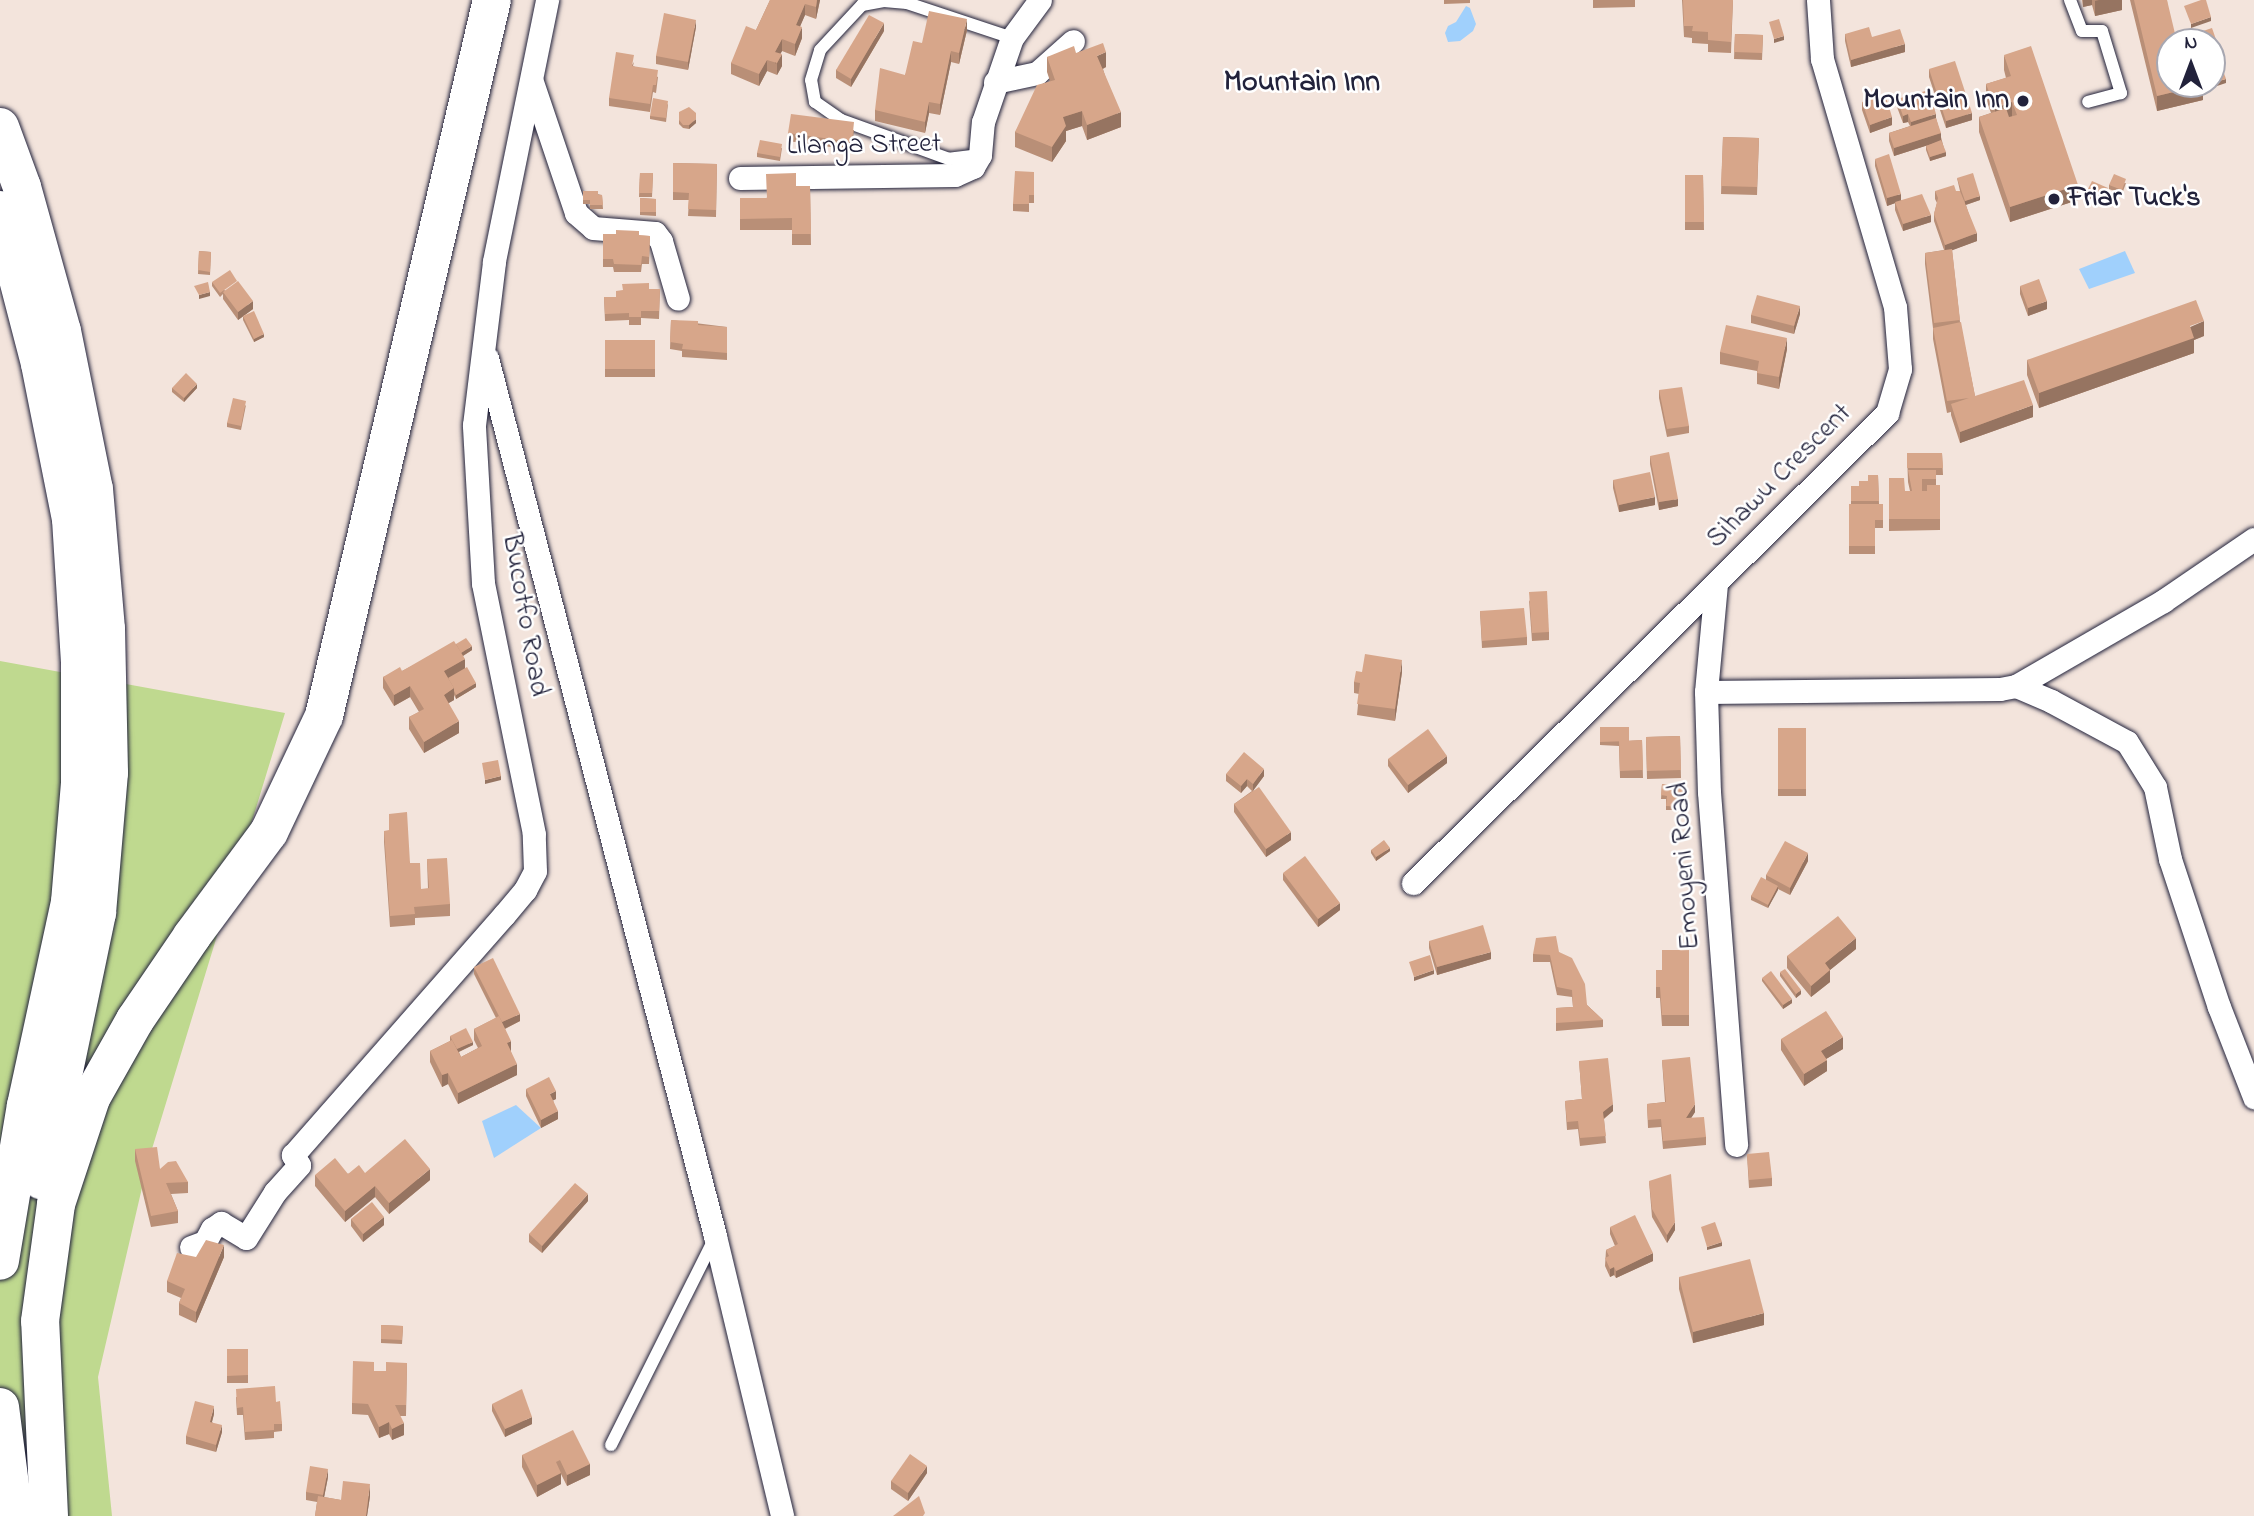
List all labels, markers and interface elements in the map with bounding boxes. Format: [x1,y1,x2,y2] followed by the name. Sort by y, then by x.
[2156,28,2226,98] north arrow
[2185,30,2197,57] text: N
[1224,65,1380,101] district label: Mountain Inn
[1863,84,2009,118] place label: Mountain Inn
[2015,93,2031,109] marker: Mountain Inn
[787,128,941,164] street label: Lilanga Street
[2068,182,2201,216] place label: Friar Tuck's
[2046,191,2062,207] marker: Friar Tuck's
[1700,397,1860,557] street label: Sihawu Crescent
[493,531,555,699] street label: Bucotfo Road
[1663,781,1709,951] street label: Emoyeni Road

